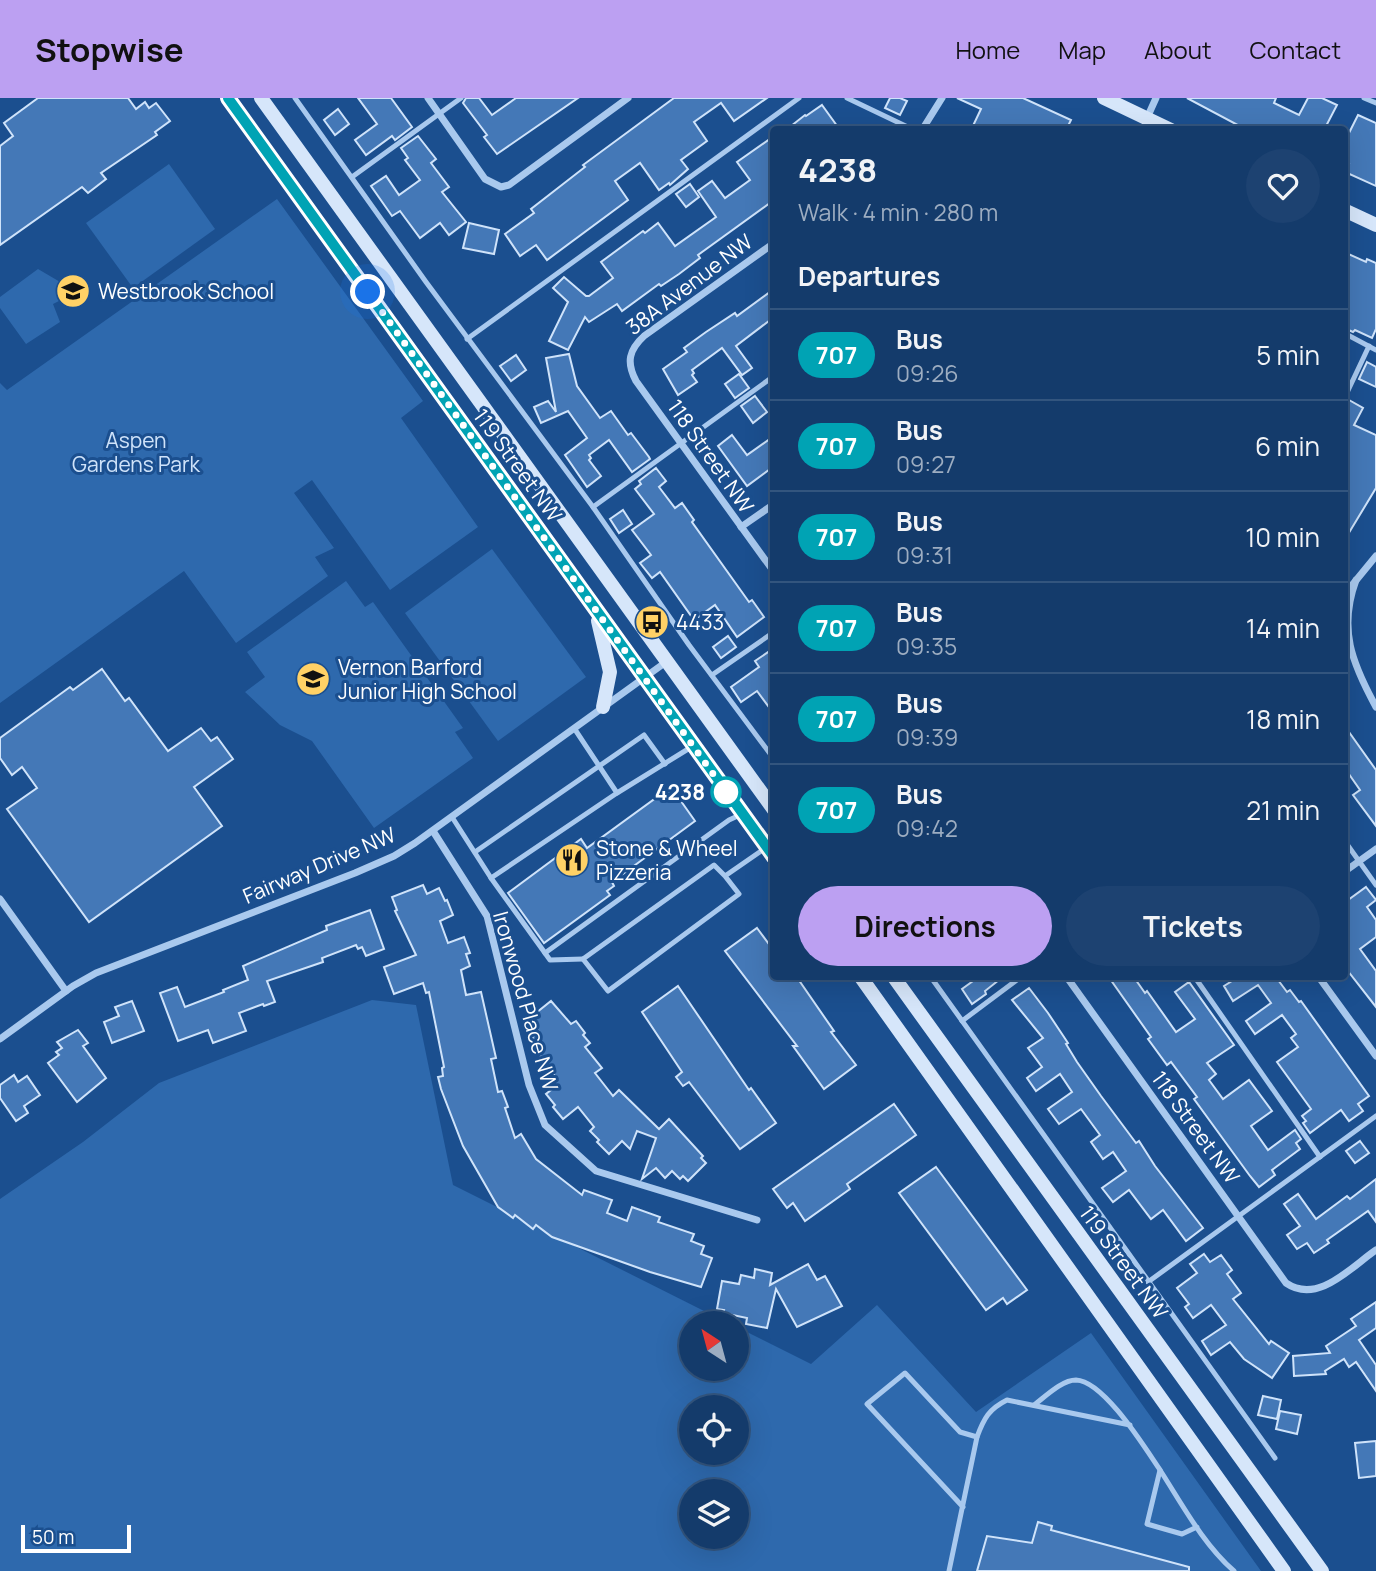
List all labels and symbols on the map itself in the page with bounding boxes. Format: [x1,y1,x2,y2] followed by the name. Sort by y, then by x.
[620,227,758,341] street label: 38A Avenue NW
[54,272,92,310] school or university icon: Westbrook School
[350,274,385,309] your location
[98,277,274,305] place label: Westbrook School
[661,394,761,519] street label: 118 Street NW
[467,403,569,528] street label: 119 Street NW
[72,426,200,478] park label: Aspen Gardens Park
[633,603,671,641] bus stop icon: 4433
[676,608,724,636] place label: 4433
[338,653,517,705] place label: Vernon Barford Junior High School
[294,660,332,698] school or university icon: Vernon Barford Junior High School
[711,777,741,807] marker: 4238
[655,778,705,806] place label: 4238
[238,820,400,910] street label: Fairway Drive NW
[596,834,738,886] place label: Stone & Wheel Pizzeria
[553,841,591,879] restaurant icon: Stone & Wheel Pizzeria
[487,908,565,1094] street label: Ironwood Place NW
[1146,1065,1247,1189] street label: 118 Street NW
[1073,1200,1175,1325] street label: 119 Street NW
[679,1311,749,1381] north arrow
[21,1522,131,1554] scale bar

